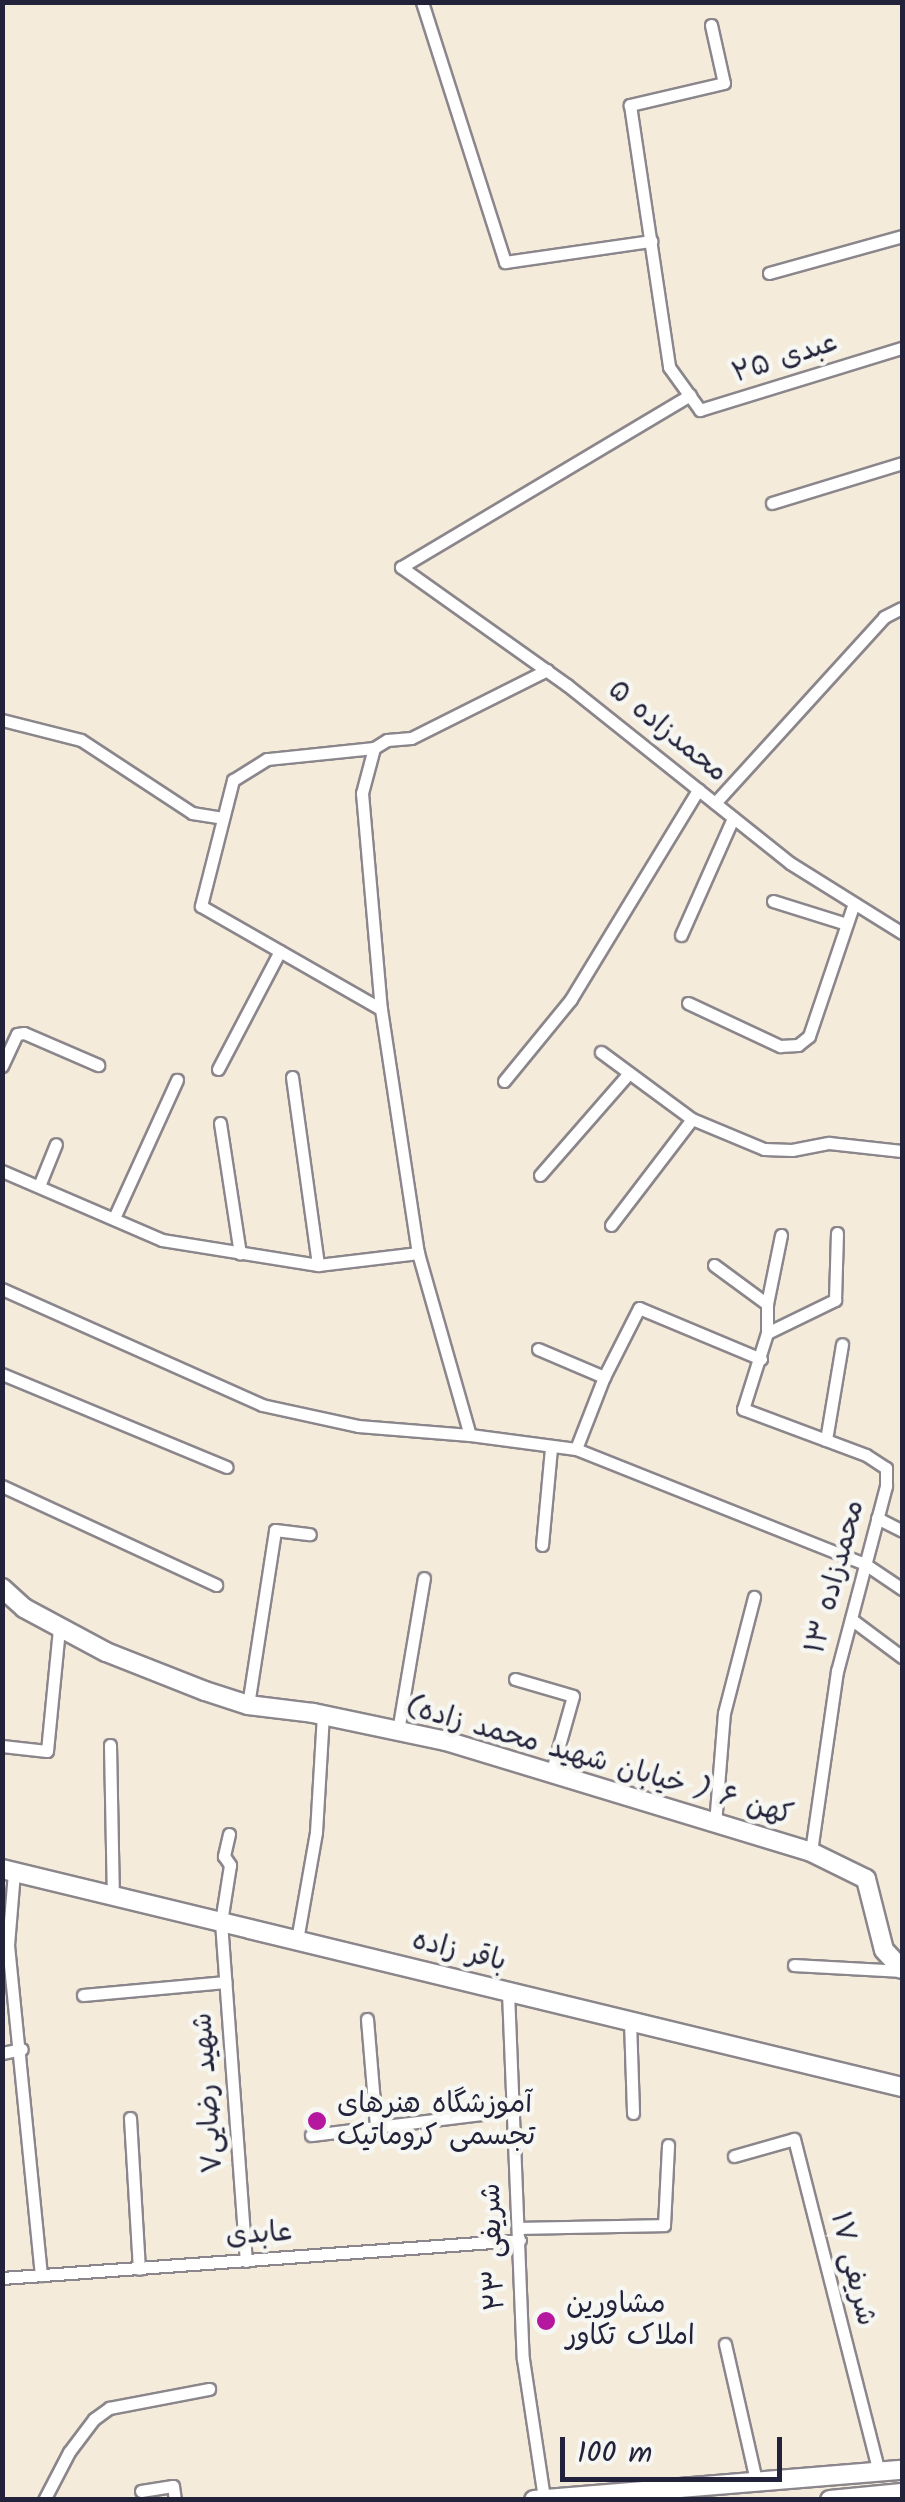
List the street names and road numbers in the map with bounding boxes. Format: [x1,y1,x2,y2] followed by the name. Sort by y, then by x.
[728,326,842,392] street label: عبدی ۲۵
[601,674,733,790] street label: محمدزاده ۵
[799,1497,873,1657] street label: محمدزاده ۱۳
[401,1691,797,1833] street label: کهن ۶ ( خیابان شهید محمد زاده)
[409,1924,509,1980] street label: باقر زاده
[187,2011,231,2175] street label: شهید رضایی۷
[475,2182,513,2312] street label: شریفی ۲۳
[822,2209,882,2329] street label: شریفی ۱۷
[225,2216,293,2254] street label: عابدی

